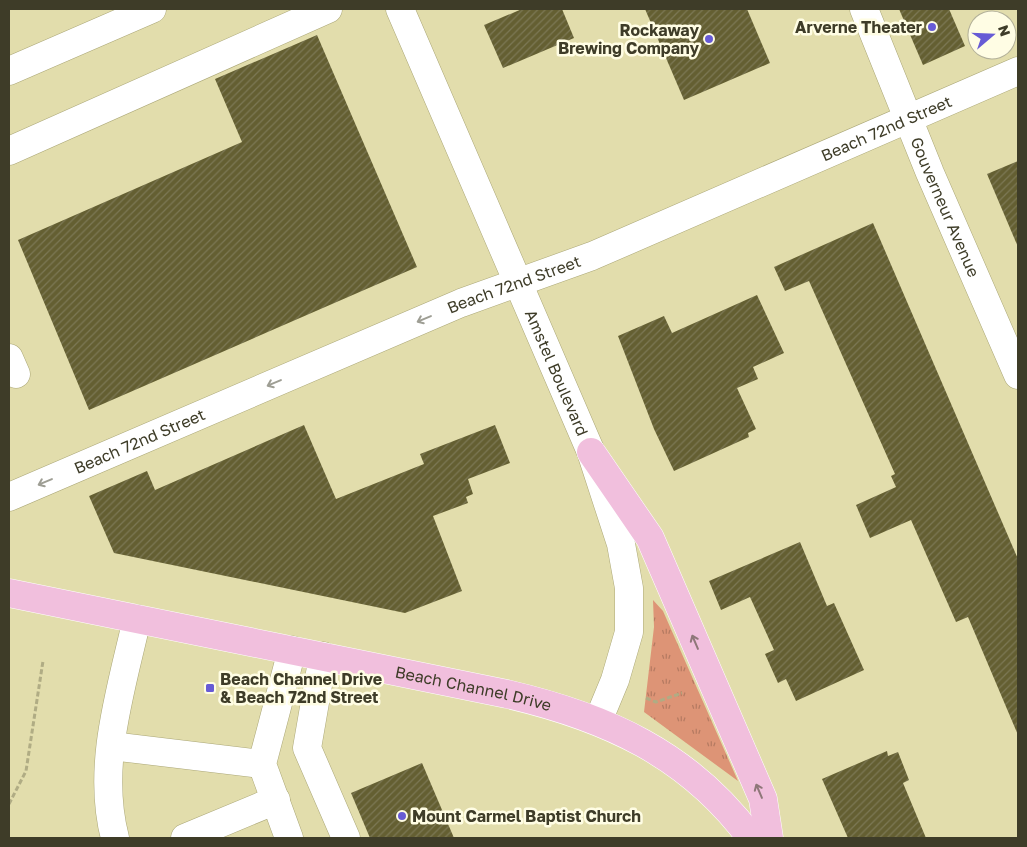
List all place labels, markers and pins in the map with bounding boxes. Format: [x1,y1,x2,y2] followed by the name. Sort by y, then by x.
[795,17,922,37] place label: Arverne Theater
[558,20,699,58] place label: Rockaway Brewing Company
[926,21,938,33] marker: Arverne Theater
[703,33,715,45] marker: Rockaway Brewing Company
[220,669,382,707] place label: Beach Channel Drive & Beach 72nd Street
[204,682,216,694] marker: Beach Channel Drive & Beach 72nd Street
[412,806,641,826] place label: Mount Carmel Baptist Church
[396,810,408,822] marker: Mount Carmel Baptist Church

